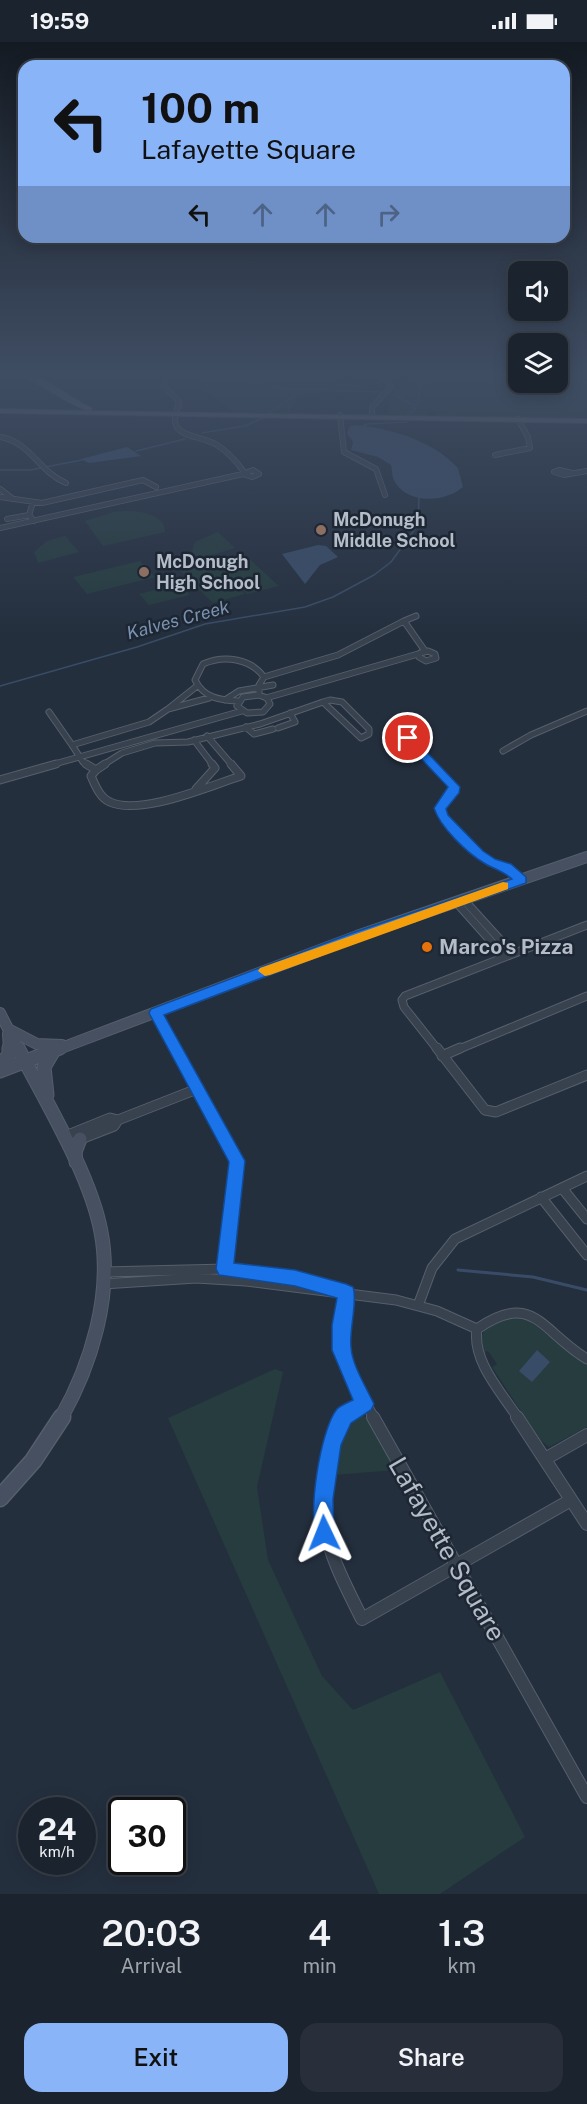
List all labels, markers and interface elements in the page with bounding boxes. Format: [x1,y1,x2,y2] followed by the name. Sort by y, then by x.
[30,8,89,34] text: 19:59
[141,83,260,132] text: 100 m
[42,84,120,162] icon: left
[141,133,356,165] text: Lafayette Square
[183,198,216,231] icon: left
[246,198,279,231] icon: ahead
[309,198,342,231] icon: ahead
[372,198,405,231] icon: right
[508,261,568,393] map controls
[508,261,568,321] button: sound
[508,333,568,393] button: layers
[333,509,456,551] place label: McDonugh Middle School
[314,523,328,537] marker: McDonugh Middle School
[156,551,260,593] place label: McDonugh High School
[137,565,151,579] marker: McDonugh High School
[124,596,232,643] water label: Kalves Creek
[382,712,433,763] pin
[391,721,424,754] icon: arrive
[439,934,573,959] place label: Marco's Pizza
[420,940,434,954] marker: Marco's Pizza
[382,1451,513,1646] street label: Lafayette Square
[292,1501,356,1565] position arrow
[108,1797,186,1875] speed limit sign: 30
[38,1811,76,1847] text: 24
[39,1843,75,1860] text: km/h
[101,1912,201,1954] text: 20:03
[308,1912,331,1954] text: 4
[438,1912,485,1954] text: 1.3
[120,1954,182,1978] text: Arrival
[303,1954,337,1978] text: min
[448,1954,476,1978] text: km
[24,2023,288,2092] button: Exit
[300,2023,563,2092] button: Share

